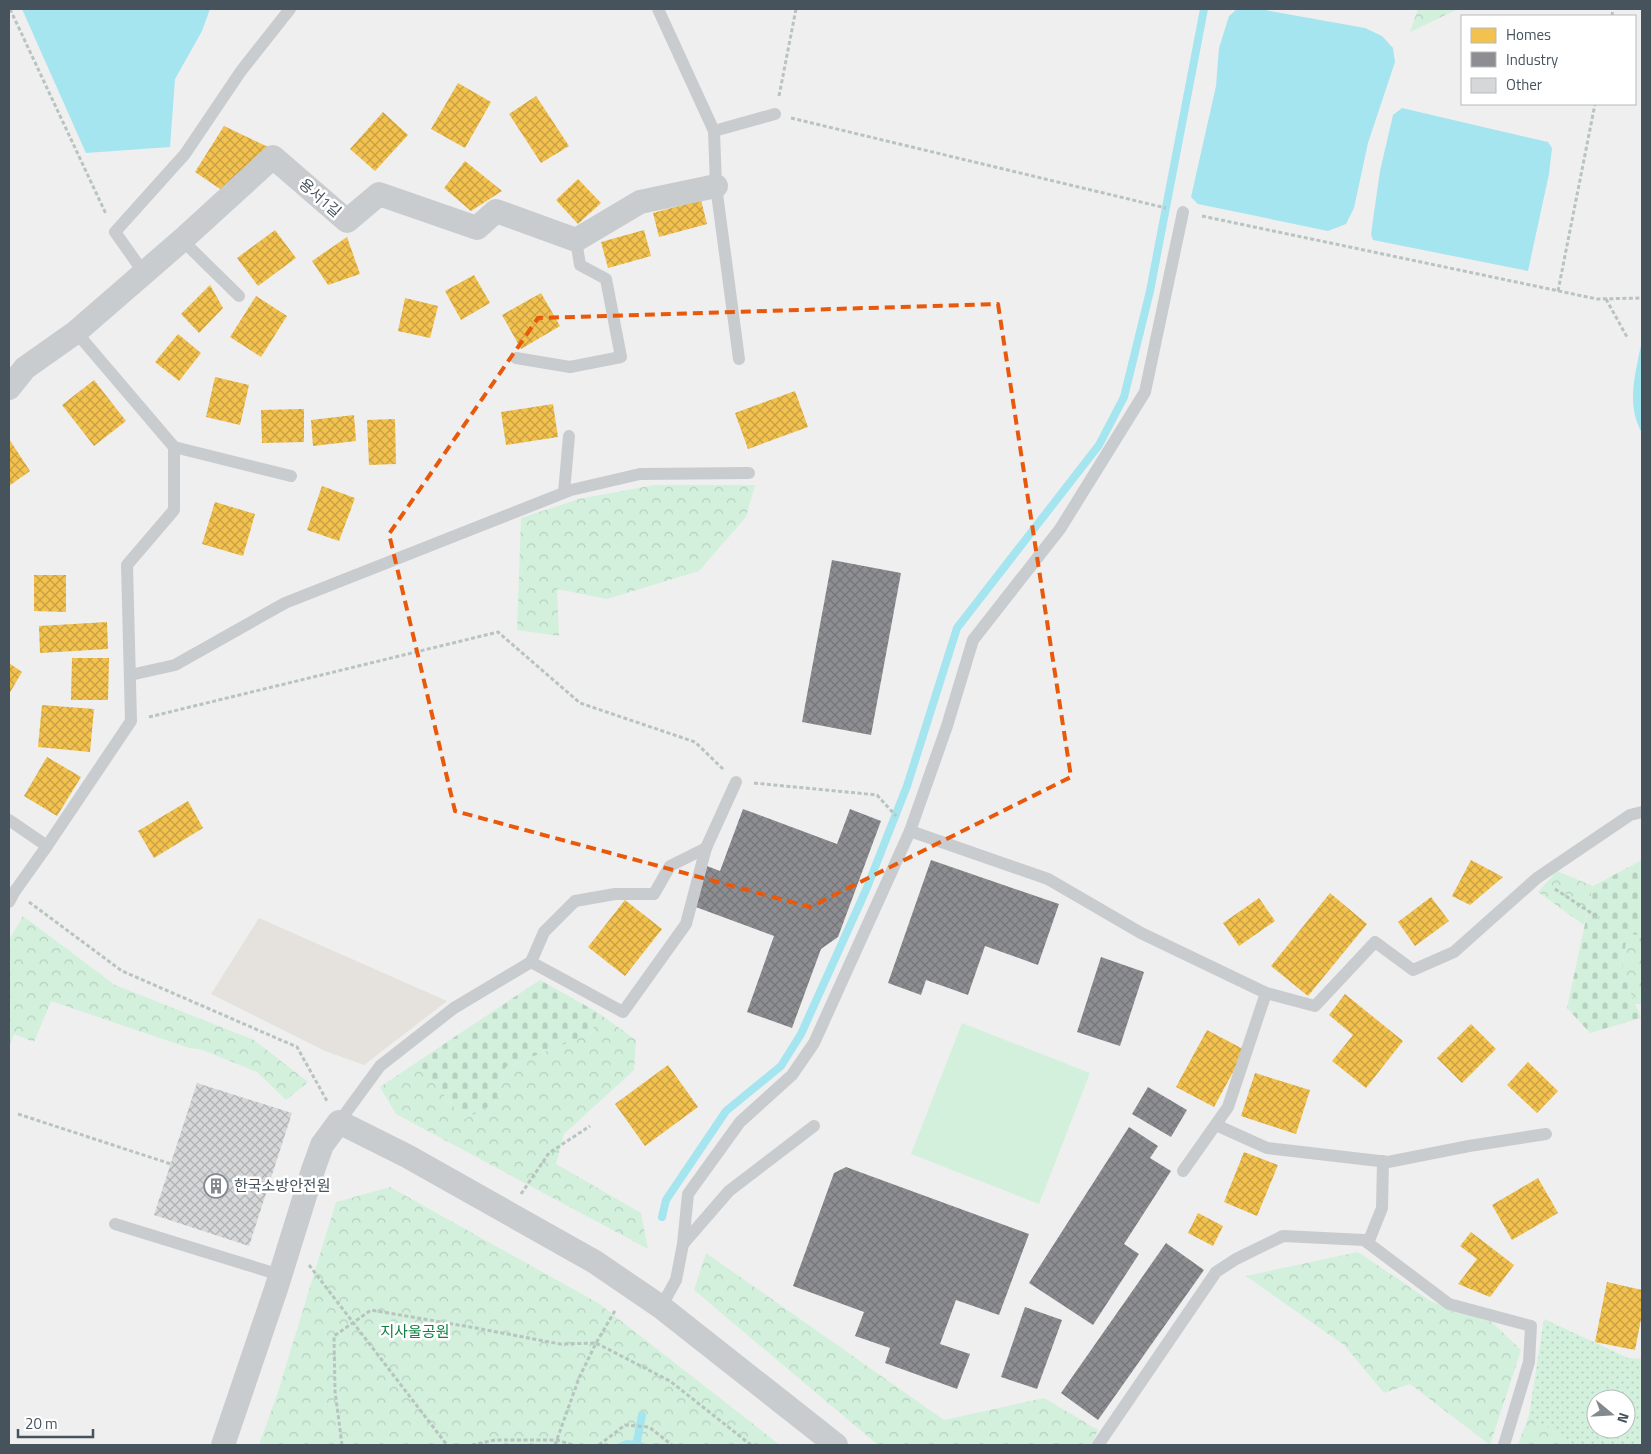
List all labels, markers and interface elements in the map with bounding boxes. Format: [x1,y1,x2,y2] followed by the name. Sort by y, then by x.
[1461,15,1636,105] legend
[1506,23,1551,46] text: Homes
[1506,48,1558,71] text: Industry
[1506,73,1542,96] text: Other
[294,173,347,223] street label: 용서1길
[203,1173,229,1199] building icon: 한국소방안전원
[234,1174,331,1197] place label: 한국소방안전원
[380,1320,450,1343] park label: 지사울공원
[1586,1389,1636,1439] north arrow
[18,1406,92,1438] scale bar
[1612,1410,1635,1426] text: N
[25,1412,58,1435] text: 20 m

